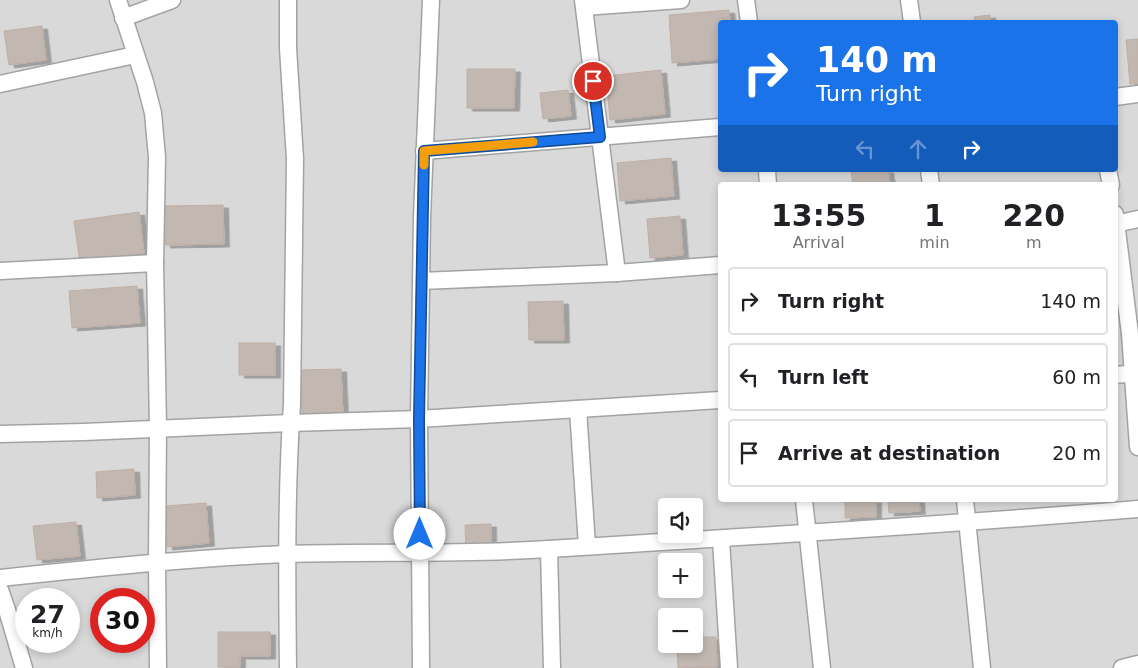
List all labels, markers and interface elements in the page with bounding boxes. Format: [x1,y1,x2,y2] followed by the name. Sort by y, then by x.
[733,40,798,105] icon: right
[816,40,938,80] text: 140 m
[572,60,614,102] pin
[579,67,607,95] icon: arrive
[816,81,921,106] text: Turn right
[851,135,879,163] icon: left
[904,135,932,163] icon: ahead
[957,135,985,163] icon: right
[771,198,866,233] text: 13:55
[924,198,945,233] text: 1
[1002,198,1065,233] text: 220
[793,233,845,252] text: Arrival
[919,233,950,252] text: min
[1026,233,1042,252] text: m
[735,287,763,315] icon: right
[778,290,884,312] text: Turn right
[1040,290,1101,312] text: 140 m
[735,363,763,391] icon: left
[778,366,869,388] text: Turn left
[1052,366,1101,388] text: 60 m
[735,439,763,467] icon: arrive
[778,442,1000,464] text: Arrive at destination
[1052,442,1101,464] text: 20 m
[658,498,703,653] map controls
[658,498,703,543] button: sound
[393,507,445,559] position arrow
[658,553,703,598] button: +
[90,588,155,653] speed limit sign: 30
[30,600,65,629] text: 27
[658,608,703,653] button: −
[32,626,63,640] text: km/h

